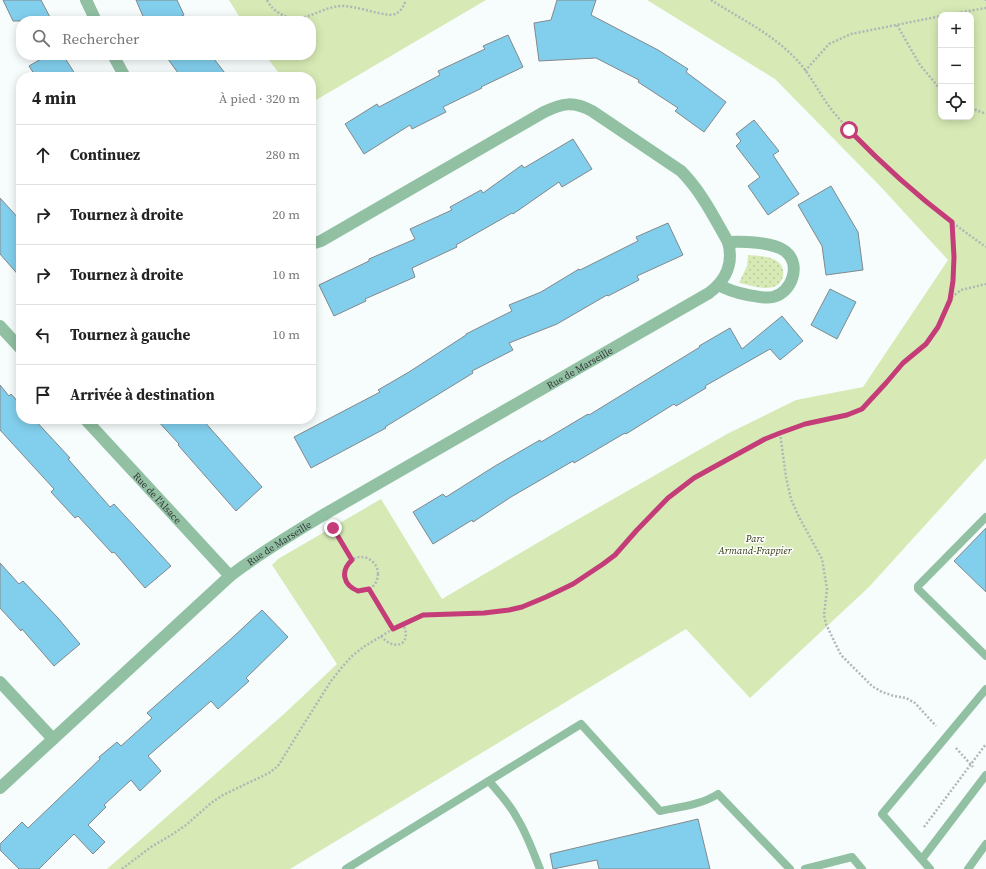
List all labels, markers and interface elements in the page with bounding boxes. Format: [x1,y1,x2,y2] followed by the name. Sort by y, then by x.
[938,12,974,120] map controls
[938,12,974,48] button: +
[16,16,316,60] search box
[30,27,52,49] icon: search
[62,28,139,49] text: Rechercher
[938,48,974,84] button: −
[938,84,974,120] button: locate
[32,86,76,110] text: 4 min
[219,90,300,107] text: À pied · 320 m
[840,121,858,139] route start
[32,144,54,166] icon: ahead
[70,144,140,165] text: Continuez
[266,146,300,163] text: 280 m
[32,204,54,226] icon: right
[70,204,183,225] text: Tournez à droite
[272,206,300,223] text: 20 m
[32,264,54,286] icon: right
[70,264,183,285] text: Tournez à droite
[272,266,300,283] text: 10 m
[32,324,54,346] icon: left
[70,324,190,345] text: Tournez à gauche
[272,326,300,343] text: 10 m
[544,344,615,392] street label: Rue de Marseille
[32,384,54,406] icon: arrive
[70,384,215,405] text: Arrivée à destination
[130,469,184,526] street label: Rue de l'Alsace
[244,518,314,569] street label: Rue de Marseille
[324,519,342,537] route end
[717,532,793,557] park label: Parc Armand-Frappier

